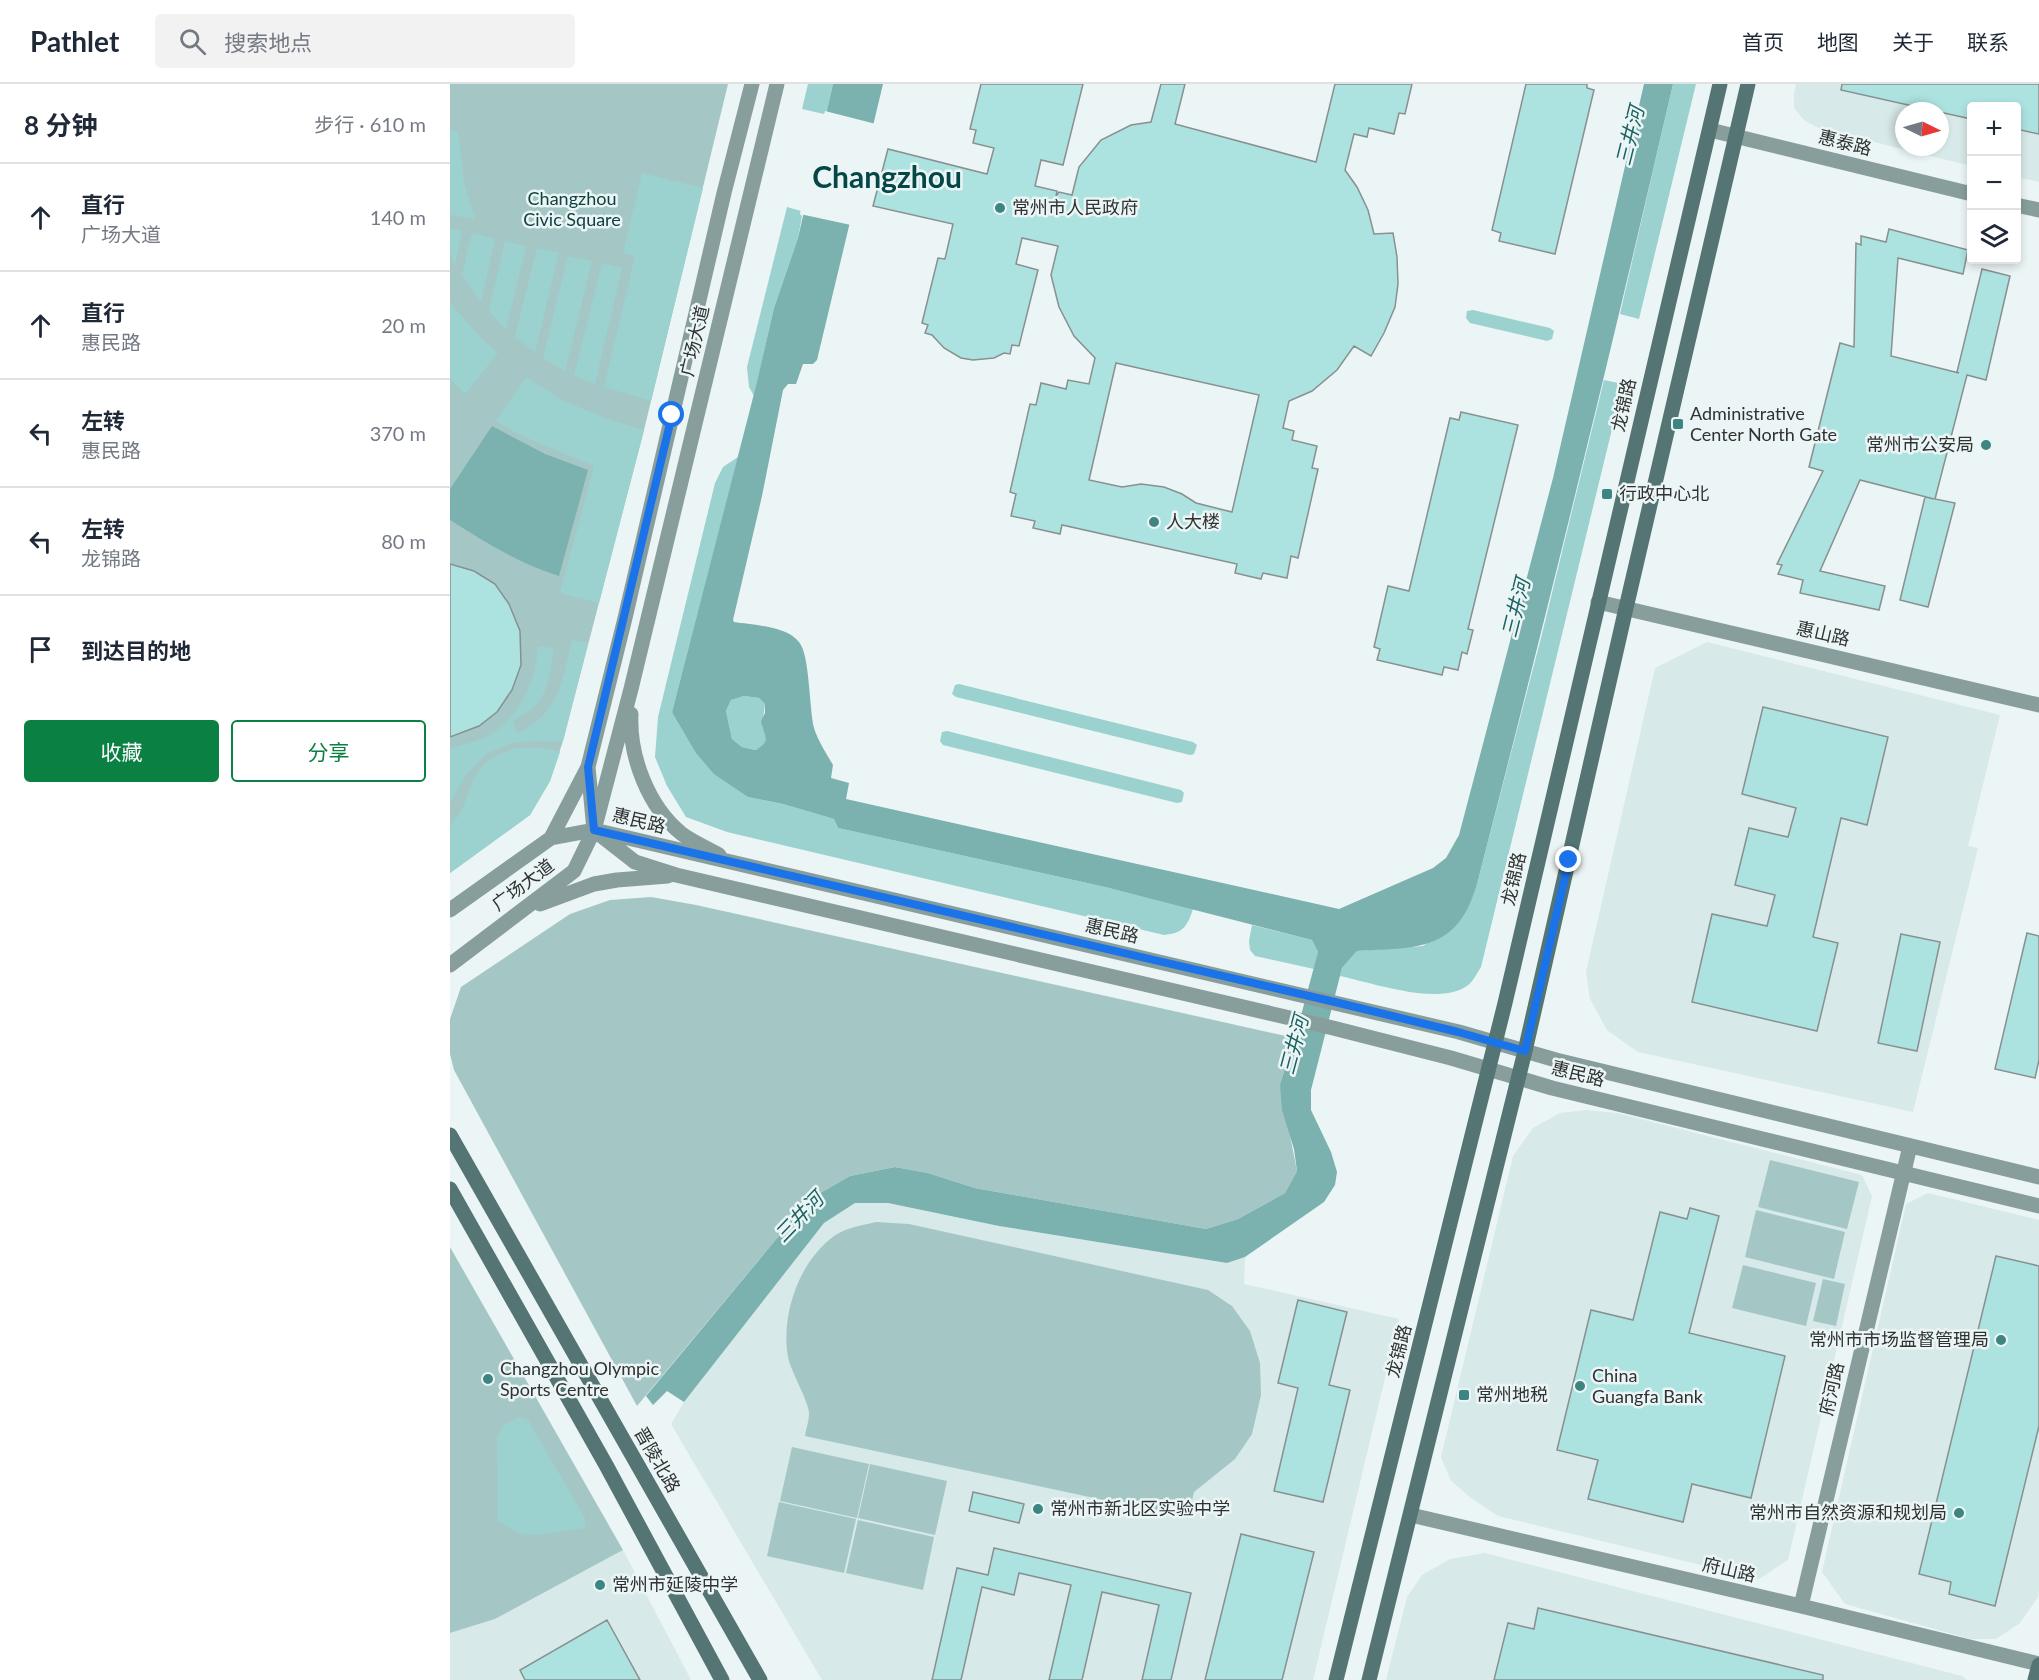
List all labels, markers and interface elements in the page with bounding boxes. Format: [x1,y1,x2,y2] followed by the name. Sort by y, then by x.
[155,14,575,68] search box
[30,24,119,58] text: Pathlet
[176,25,209,58] icon: search
[224,29,312,56] text: 搜索地点
[1742,29,1784,54] text: 首页
[1817,29,1859,54] text: 地图
[1892,29,1934,54] text: 关于
[1967,29,2009,54] text: 联系
[1610,100,1649,168] water label: 三井河
[1895,102,1949,156] north arrow
[1967,102,2021,264] map controls
[1967,102,2021,156] button: +
[24,109,97,141] text: 8 分钟
[314,112,426,136] text: 步行 · 610 m
[1816,125,1874,159] street label: 惠泰路
[1967,156,2021,210] button: −
[812,158,962,194] district label: Changzhou
[523,187,621,230] park label: Changzhou Civic Square
[81,191,125,218] text: 直行
[1012,196,1138,218] place label: 常州市人民政府
[24,201,57,234] icon: ahead
[993,201,1007,215] marker: 常州市人民政府
[370,205,426,229] text: 140 m
[1967,210,2021,264] button: layers
[81,222,161,246] text: 广场大道
[81,299,125,326] text: 直行
[675,303,713,378] street label: 广场大道
[24,309,57,342] icon: ahead
[381,313,426,337] text: 20 m
[81,330,141,354] text: 惠民路
[1606,376,1640,434] street label: 龙锦路
[658,401,684,427] route start
[1690,402,1837,445] place label: Administrative Center North Gate
[81,407,125,434] text: 左转
[24,417,57,450] icon: left
[1671,417,1685,431] marker: Administrative Center North Gate
[370,421,426,445] text: 370 m
[1866,433,1974,455] place label: 常州市公安局
[81,438,141,462] text: 惠民路
[1979,438,1993,452] marker: 常州市公安局
[1619,482,1709,504] place label: 行政中心北
[1600,487,1614,501] marker: 行政中心北
[1166,510,1220,532] place label: 人大楼
[81,515,125,542] text: 左转
[1147,515,1161,529] marker: 人大楼
[24,525,57,558] icon: left
[381,529,426,553] text: 80 m
[81,546,141,570] text: 龙锦路
[1496,572,1535,640] water label: 三井河
[1794,616,1852,650] street label: 惠山路
[24,633,57,666] icon: arrive
[81,637,191,664] text: 到达目的地
[24,720,219,782] button: 收藏
[231,720,426,782] button: 分享
[610,803,668,837] street label: 惠民路
[1555,846,1581,872] route end
[1496,850,1530,908] street label: 龙锦路
[487,854,558,915] street label: 广场大道
[1083,913,1141,947] street label: 惠民路
[1274,1009,1313,1077] water label: 三井河
[1549,1056,1607,1090] street label: 惠民路
[769,1184,831,1246] water label: 三井河
[1381,1322,1415,1380] street label: 龙锦路
[1809,1328,1989,1350] place label: 常州市市场监督管理局
[1994,1333,2008,1347] marker: 常州市市场监督管理局
[500,1357,659,1400] place label: Changzhou Olympic Sports Centre
[1814,1360,1848,1418] street label: 府河路
[1592,1364,1704,1407] place label: China Guangfa Bank
[481,1372,495,1386] marker: Changzhou Olympic Sports Centre
[1573,1379,1587,1393] marker: China Guangfa Bank
[1476,1383,1548,1405] place label: 常州地税
[1457,1388,1471,1402] marker: 常州地税
[630,1423,685,1496] street label: 晋陵北路
[1050,1497,1230,1519] place label: 常州市新北区实验中学
[1749,1501,1947,1523] place label: 常州市自然资源和规划局
[1031,1502,1045,1516] marker: 常州市新北区实验中学
[1952,1506,1966,1520] marker: 常州市自然资源和规划局
[1700,1552,1758,1586] street label: 府山路
[612,1573,738,1595] place label: 常州市延陵中学
[593,1578,607,1592] marker: 常州市延陵中学

